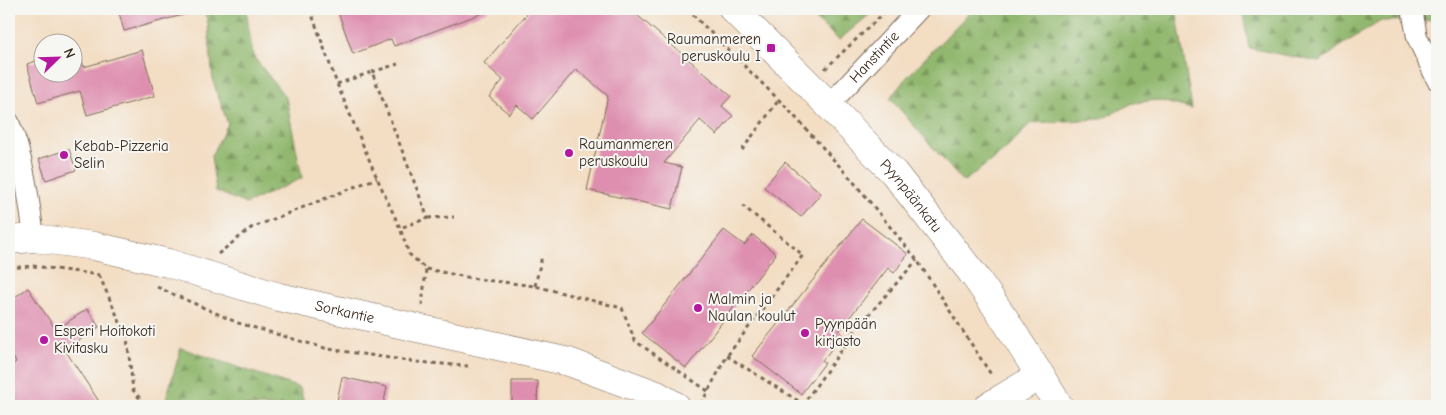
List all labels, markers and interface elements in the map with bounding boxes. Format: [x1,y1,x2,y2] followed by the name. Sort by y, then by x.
[846,27,903,86] street label: Hanstintie
[667,30,761,65] place label: Raumanmeren peruskoulu I
[32,32,82,82] north arrow
[765,42,777,54] marker: Raumanmeren peruskoulu I
[60,46,79,61] text: N
[579,135,673,170] place label: Raumanmeren peruskoulu
[74,137,169,172] place label: Kebab-Pizzeria Selin
[563,147,575,159] marker: Raumanmeren peruskoulu
[58,149,70,161] marker: Kebab-Pizzeria Selin
[876,155,946,236] street label: Pyynpäänkatu
[708,290,796,325] place label: Malmin ja Naulan koulut
[313,296,377,327] street label: Sorkantie
[692,302,704,314] marker: Malmin ja Naulan koulut
[815,315,877,350] place label: Pyynpään kirjasto
[54,322,156,357] place label: Esperi Hoitokoti Kivitasku
[799,327,811,339] marker: Pyynpään kirjasto
[38,334,50,346] marker: Esperi Hoitokoti Kivitasku

